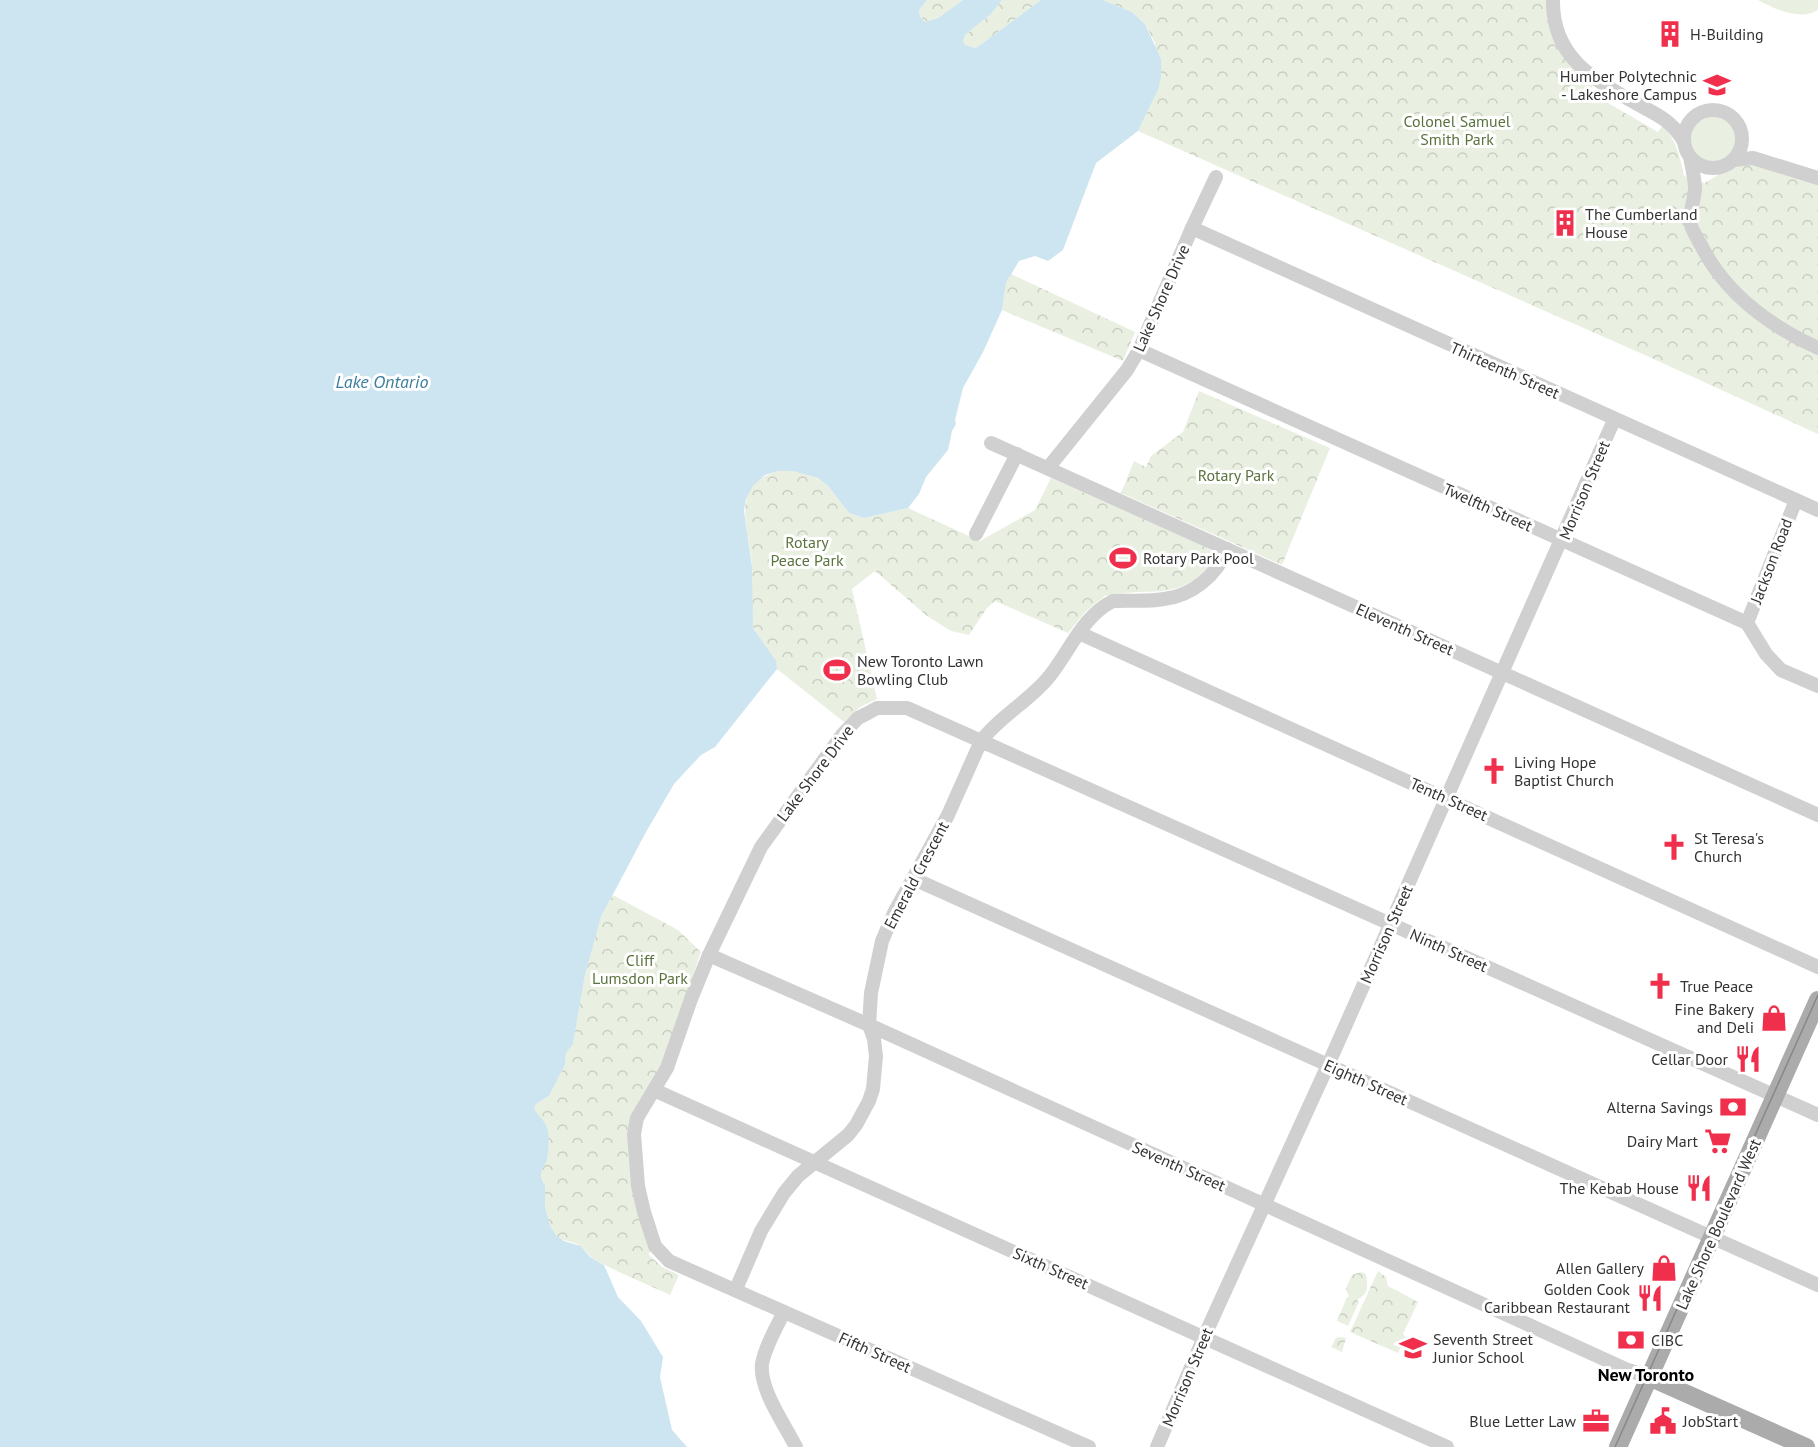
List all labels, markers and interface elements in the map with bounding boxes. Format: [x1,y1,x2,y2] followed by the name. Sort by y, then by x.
[1655,19,1685,49] building icon: H-Building
[1690,24,1764,44] place label: H-Building
[1560,66,1697,104] place label: Humber Polytechnic - Lakeshore Campus
[1702,70,1732,100] school or university icon: Humber Polytechnic - Lakeshore Campus
[1403,111,1511,149] park label: Colonel Samuel Smith Park
[1585,204,1698,242] place label: The Cumberland House
[1550,208,1580,238] building icon: The Cumberland House
[1128,241,1194,355] street label: Lake Shore Drive
[1447,337,1563,403] street label: Thirteenth Street
[336,370,428,393] water label: Lake Ontario
[1554,437,1614,543] street label: Morrison Street
[1198,465,1275,485] park label: Rotary Park
[1440,478,1536,536] street label: Twelfth Street
[1745,516,1796,607] street label: Jackson Road
[770,532,844,570] park label: Rotary Peace Park
[1108,543,1138,573] sports icon: Rotary Park Pool
[1143,548,1254,568] place label: Rotary Park Pool
[1353,599,1457,660] street label: Eleventh Street
[857,651,984,689] place label: New Toronto Lawn Bowling Club
[822,655,852,685] sports icon: New Toronto Lawn Bowling Club
[772,721,858,825] street label: Lake Shore Drive
[1514,752,1614,790] place label: Living Hope Baptist Church
[1479,756,1509,786] church icon: Living Hope Baptist Church
[1407,773,1492,825] street label: Tenth Street
[879,817,953,932] street label: Emerald Crescent
[1694,828,1764,866] place label: St Teresa's Church
[1659,832,1689,862] church icon: St Teresa's Church
[1355,881,1417,986] street label: Morrison Street
[1407,924,1492,976] street label: Ninth Street
[592,950,688,988] park label: Cliff Lumsdon Park
[1645,971,1675,1001] church icon: True Peace
[1680,976,1753,996] place label: True Peace
[1675,999,1755,1037] place label: Fine Bakery and Deli
[1759,1003,1789,1033] shop icon: Fine Bakery and Deli
[1733,1044,1763,1074] restaurant icon: Cellar Door
[1651,1049,1729,1069] place label: Cellar Door
[1321,1055,1411,1110] street label: Eighth Street
[1718,1092,1748,1122] bank icon: Alterna Savings
[1607,1097,1713,1117] place label: Alterna Savings
[1703,1126,1733,1156] supermarket icon: Dairy Mart
[1627,1131,1699,1151] place label: Dairy Mart
[1671,1135,1765,1313] street label: Lake Shore Boulevard West
[1129,1137,1229,1196] street label: Seventh Street
[1684,1173,1714,1203] restaurant icon: The Kebab House
[1560,1178,1679,1198] place label: The Kebab House
[1010,1243,1092,1294] street label: Sixth Street
[1649,1253,1679,1283] shop icon: Allen Gallery
[1556,1258,1645,1278] place label: Allen Gallery
[1484,1279,1631,1317] place label: Golden Cook Caribbean Restaurant
[1635,1283,1665,1313] restaurant icon: Golden Cook Caribbean Restaurant
[1157,1324,1217,1430] street label: Morrison Street
[1616,1325,1646,1355] bank icon: CIBC
[836,1327,915,1377] street label: Fifth Street
[1432,1329,1534,1367] place label: Seventh Street Junior School
[1651,1330,1683,1350] place label: CIBC
[1398,1333,1428,1363] school or university icon: Seventh Street Junior School
[1598,1363,1695,1386] district label: New Toronto
[1581,1406,1611,1436] office icon: Blue Letter Law
[1648,1406,1678,1436] public building icon: JobStart
[1469,1411,1576,1431] place label: Blue Letter Law
[1682,1411,1739,1431] place label: JobStart

